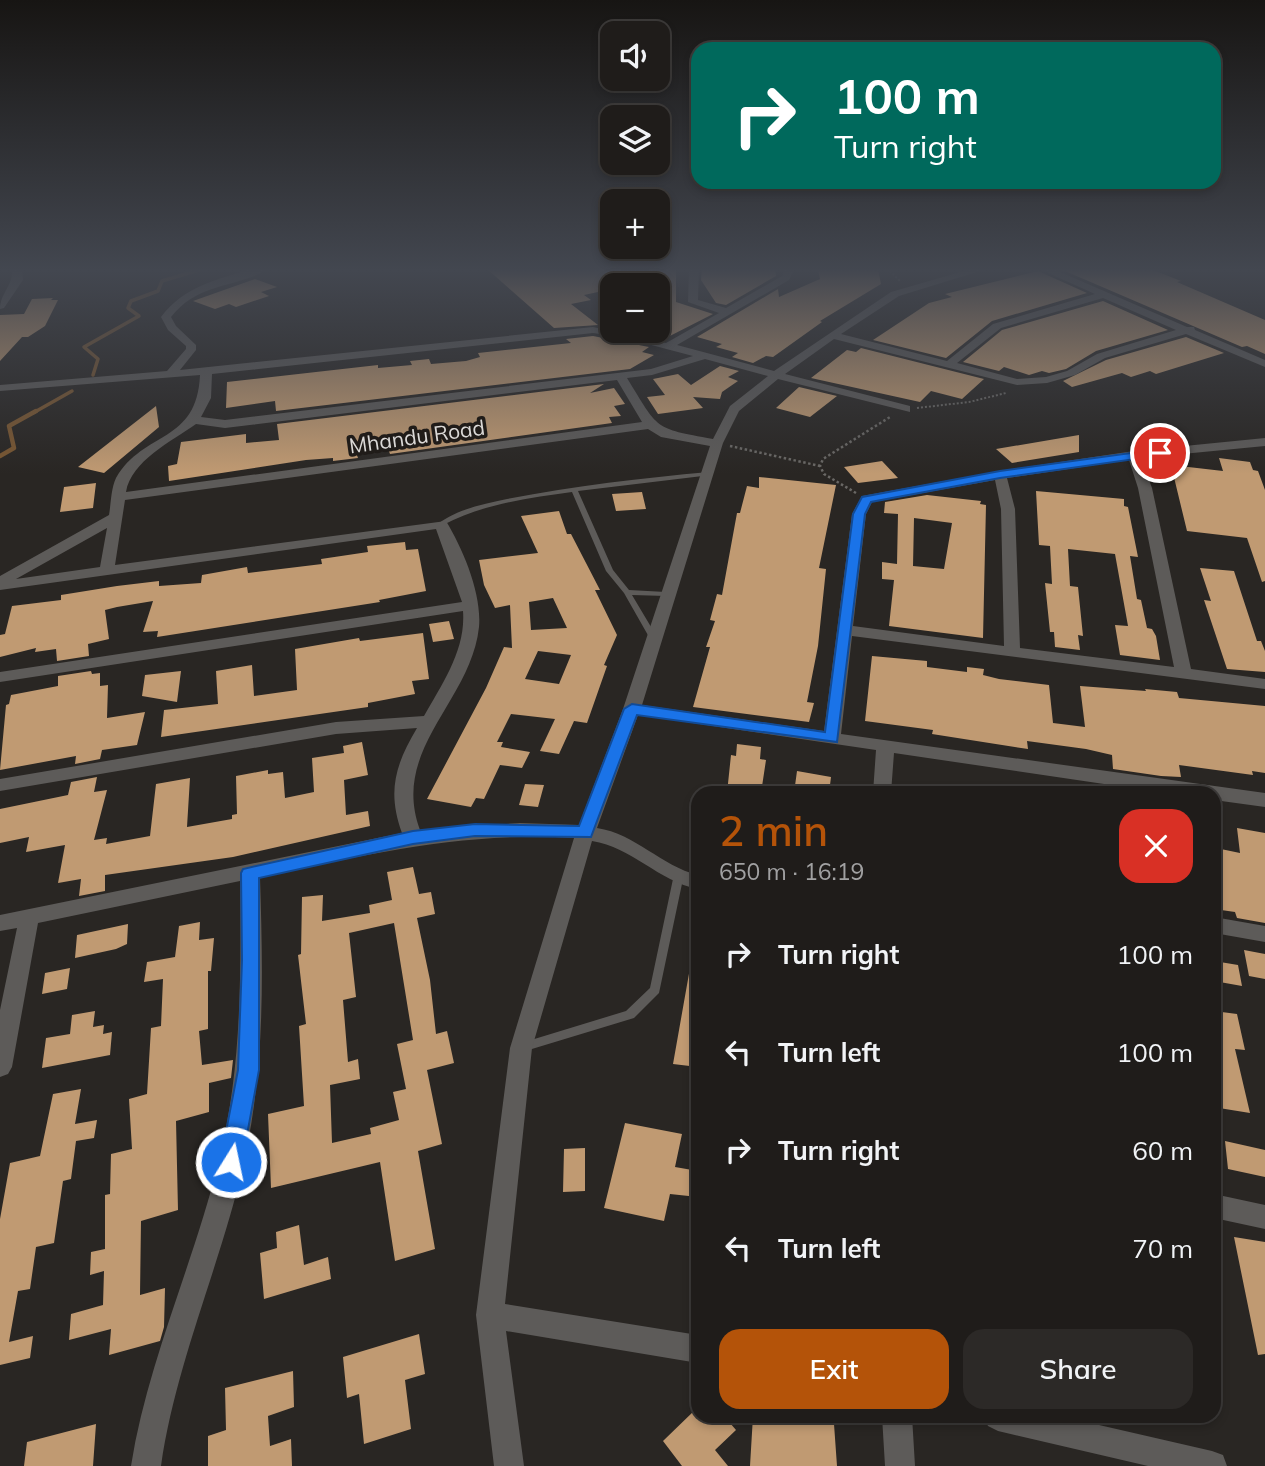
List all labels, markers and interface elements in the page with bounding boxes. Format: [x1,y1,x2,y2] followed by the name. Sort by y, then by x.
[600,21,670,343] map controls
[600,21,670,91] button: sound
[834,65,980,126] text: 100 m
[719,70,810,161] icon: right
[600,105,670,175] button: layers
[834,126,977,166] text: Turn right
[600,189,670,259] button: +
[600,273,670,343] button: −
[347,414,486,458] street label: Mhandu Road
[1130,423,1190,483] pin
[1141,434,1179,472] icon: arrive
[719,804,828,857] text: 2 min
[1119,809,1193,883] button: close
[719,857,864,886] text: 650 m · 16:19
[719,935,757,973] icon: right
[778,938,899,971] text: Turn right
[1117,938,1193,971] text: 100 m
[719,1033,757,1071] icon: left
[778,1036,880,1069] text: Turn left
[1117,1036,1193,1069] text: 100 m
[194,1125,268,1199] position arrow
[719,1131,757,1169] icon: right
[778,1134,899,1167] text: Turn right
[1132,1134,1193,1167] text: 60 m
[719,1229,757,1267] icon: left
[778,1232,880,1265] text: Turn left
[1132,1232,1193,1265] text: 70 m
[719,1329,949,1409] button: Exit
[963,1329,1193,1409] button: Share

